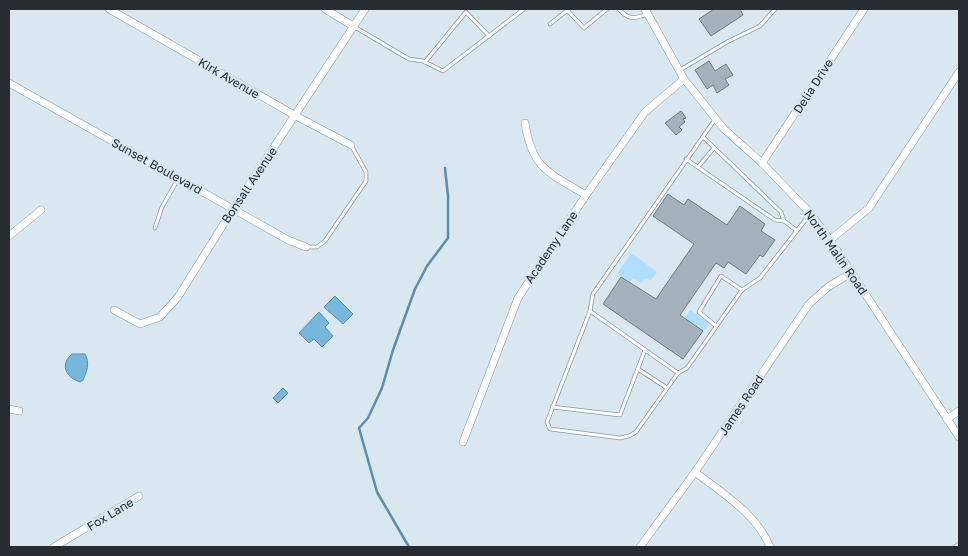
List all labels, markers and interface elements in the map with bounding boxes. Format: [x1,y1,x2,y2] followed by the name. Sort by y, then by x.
[196,54,262,102] street label: Kirk Avenue
[790,56,836,116] street label: Delia Drive
[109,135,205,197] street label: Sunset Boulevard
[218,144,280,226] street label: Bonsall Avenue
[801,207,871,297] street label: North Malin Road
[521,208,581,286] street label: Academy Lane
[715,372,767,438] street label: James Road
[84,494,136,534] street label: Fox Lane

